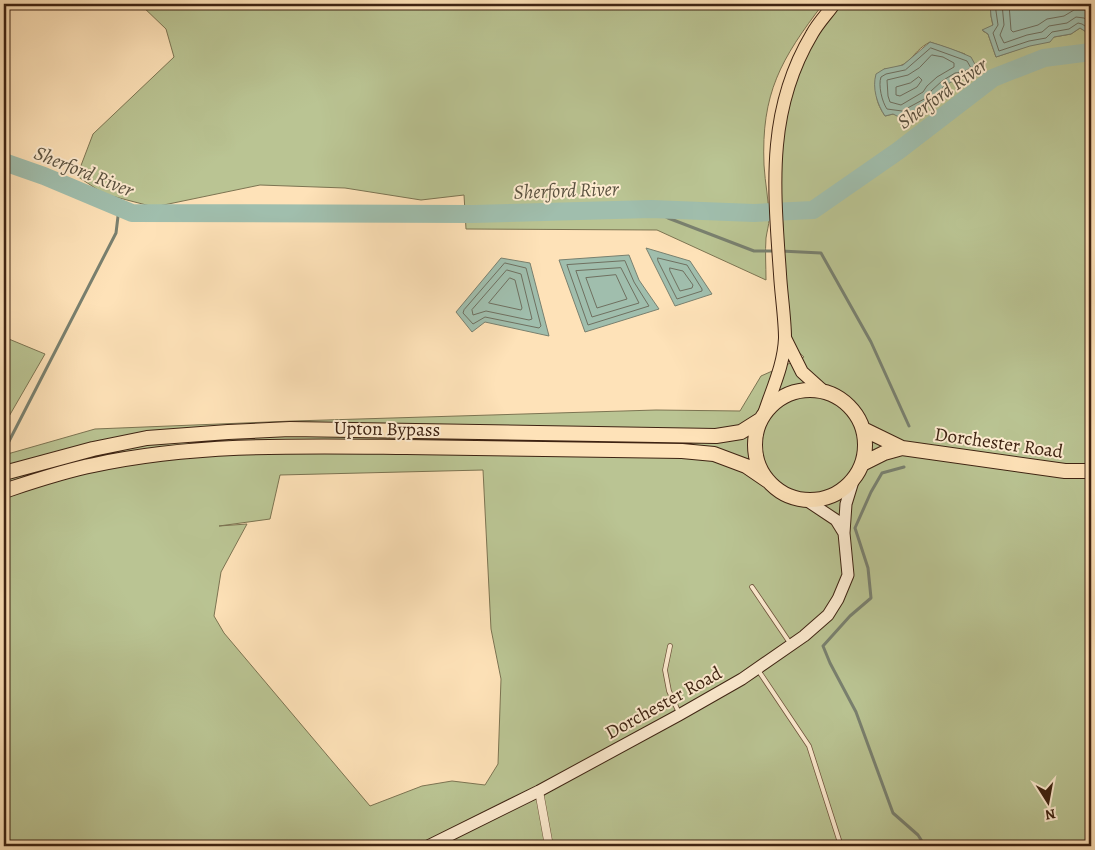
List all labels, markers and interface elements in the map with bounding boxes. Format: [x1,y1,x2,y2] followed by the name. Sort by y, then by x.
[892,51,994,135] water label: Sherford River
[30,139,139,204] water label: Sherford River
[513,175,620,206] water label: Sherford River
[334,415,440,443] street label: Upton Bypass
[933,421,1066,465] street label: Dorchester Road
[600,660,727,746] street label: Dorchester Road
[1022,778,1072,828] north arrow
[1044,804,1057,825] text: N

